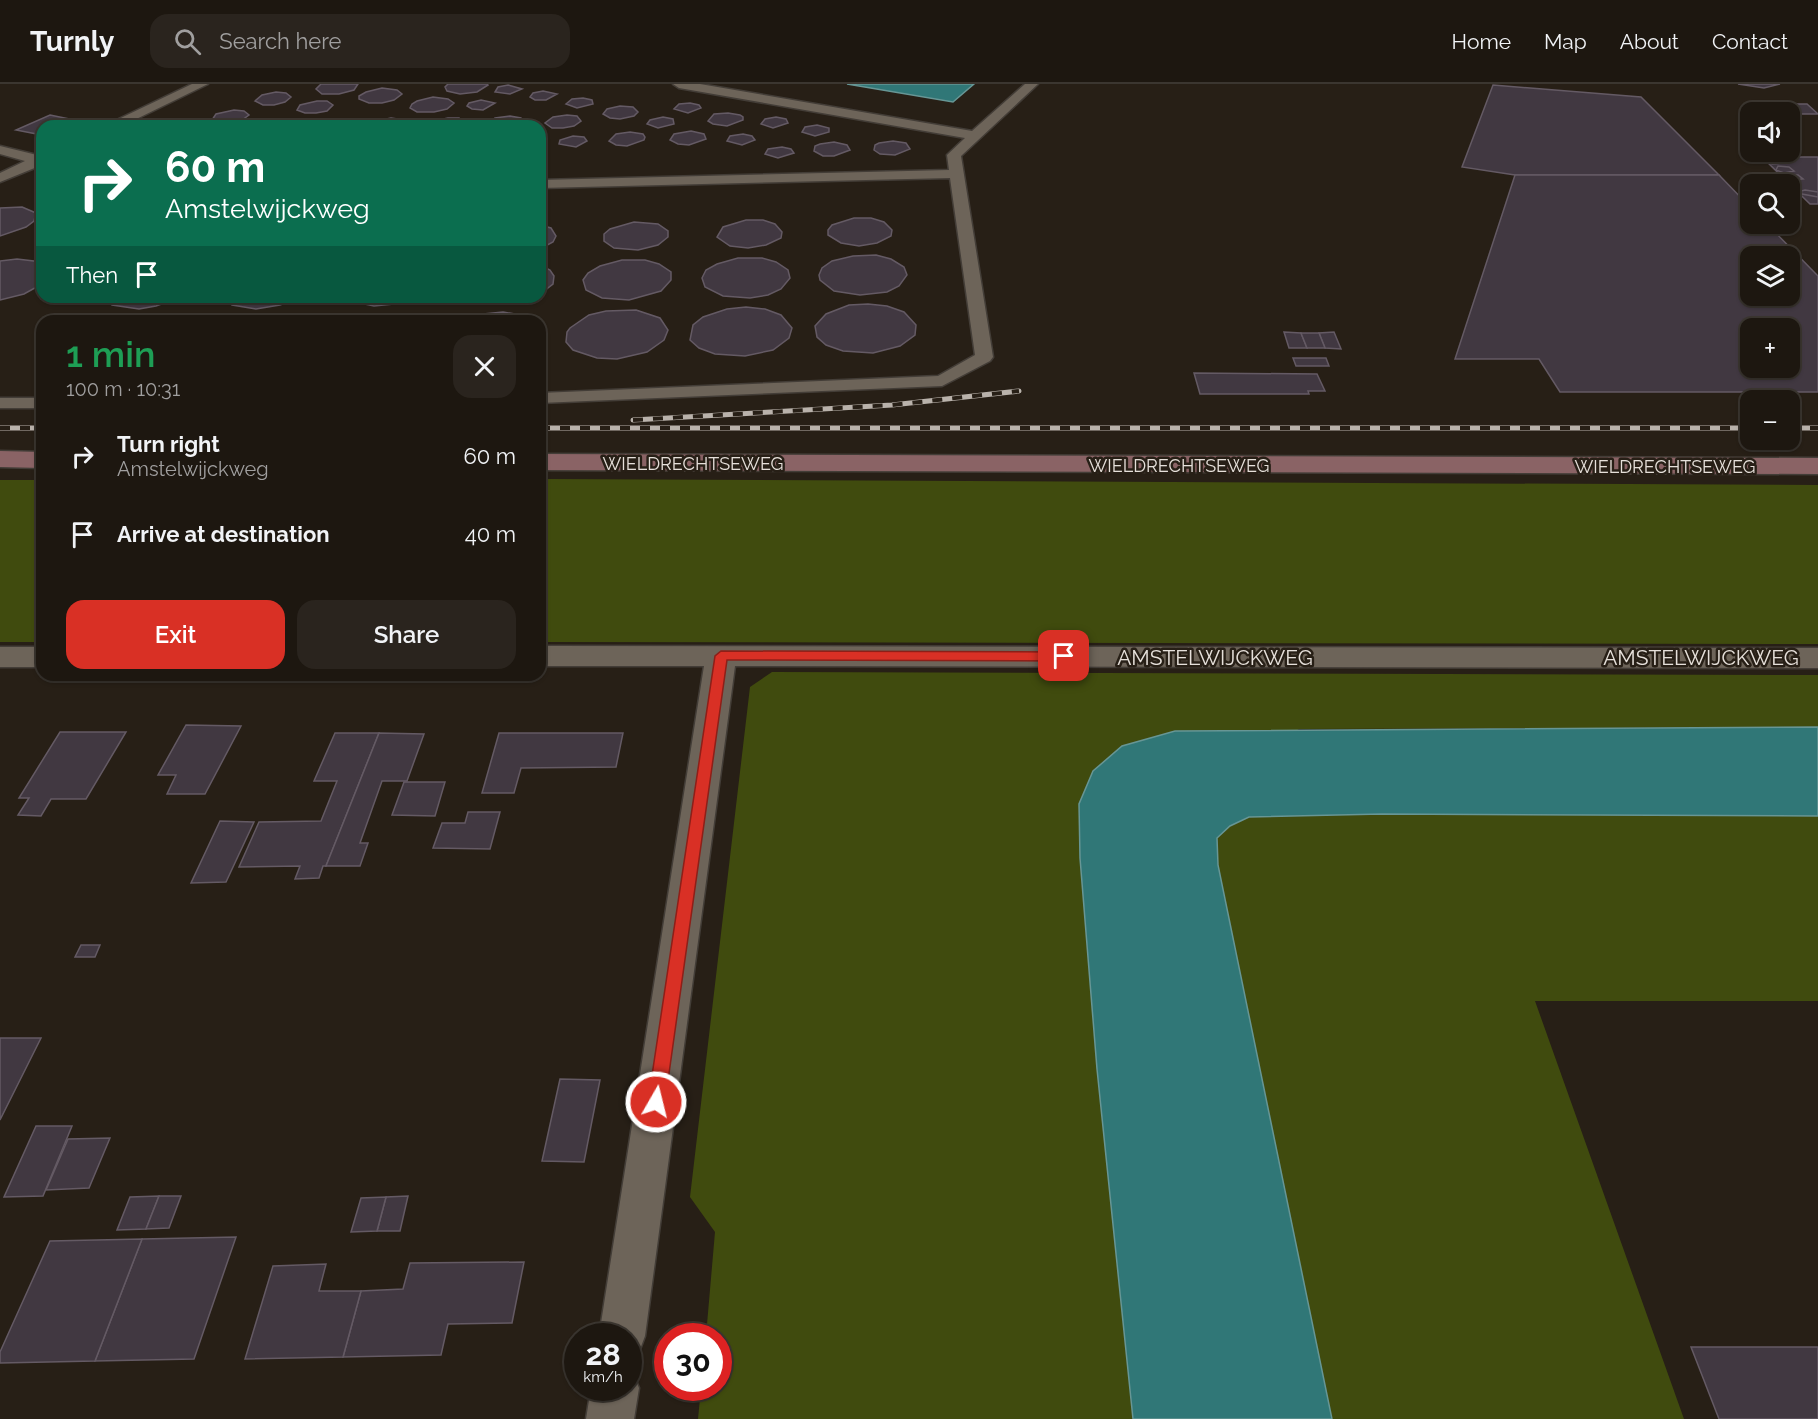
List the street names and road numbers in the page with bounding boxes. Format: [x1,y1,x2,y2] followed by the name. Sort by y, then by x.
[603,453,784,474] street label: WIELDRECHTSEWEG
[1089,455,1270,476] street label: WIELDRECHTSEWEG
[1575,456,1756,477] street label: WIELDRECHTSEWEG
[1117,645,1313,670] street label: AMSTELWIJCKWEG
[1603,645,1799,670] street label: AMSTELWIJCKWEG

